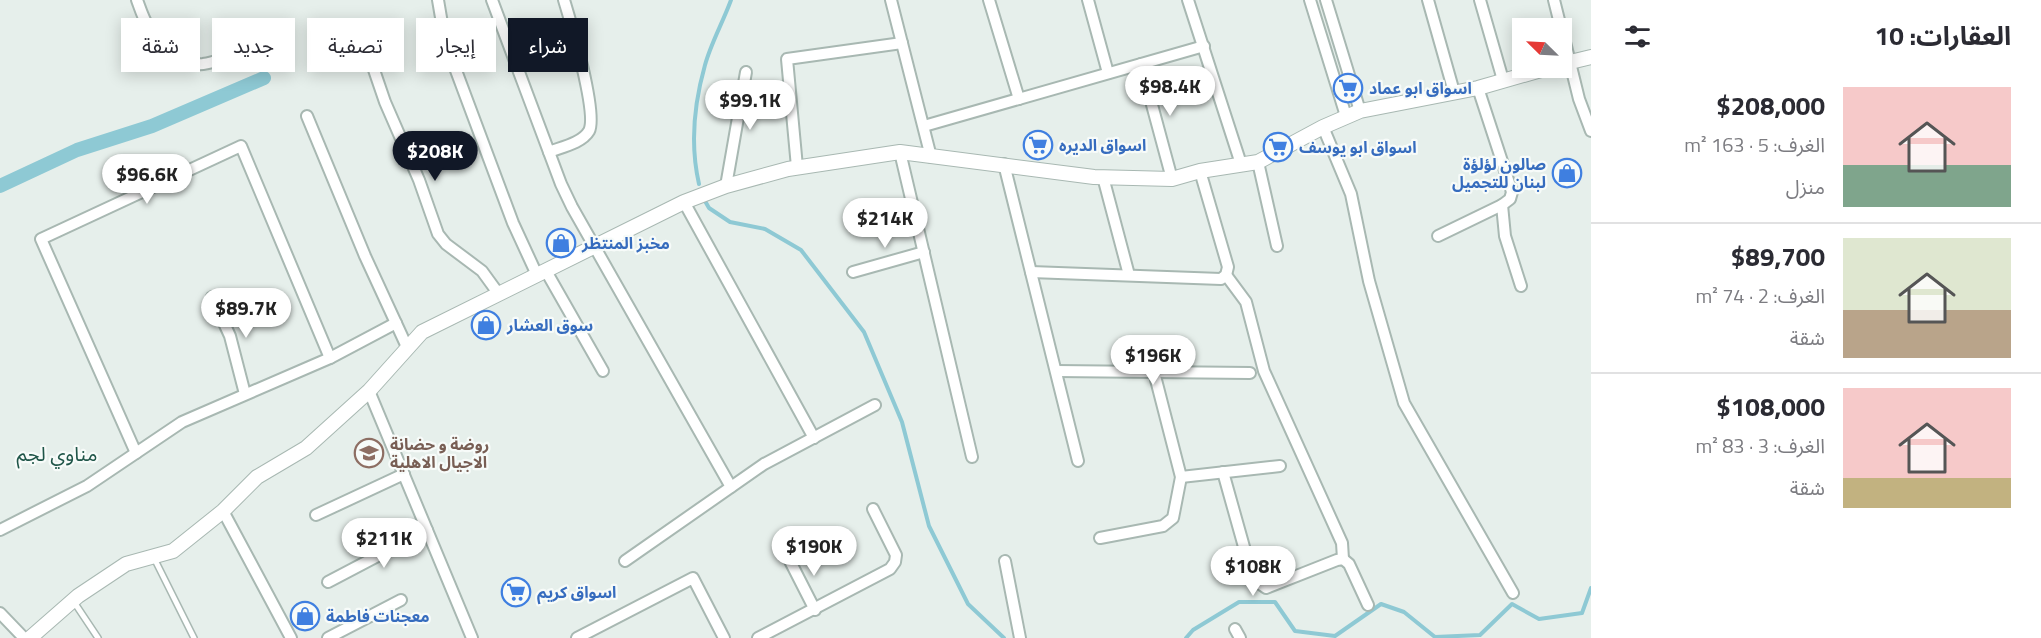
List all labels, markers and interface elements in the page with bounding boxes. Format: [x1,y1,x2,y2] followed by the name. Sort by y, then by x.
[1875,16,2011,55] text: العقارات: 10
[121,18,200,72] chip: شقة
[212,18,295,72] chip: جديد
[307,18,404,72] chip: تصفية
[416,18,496,72] chip: إيجار
[508,18,588,72] chip: شراء
[1512,18,1572,78] north arrow
[1512,18,1572,78] map controls
[1621,20,1654,53] icon: filters
[1121,66,1219,117] pin: $98.4K
[1139,70,1201,101] text: $98.4K
[1332,72,1364,104] supermarket icon: اسواق ابو عماد
[1369,76,1472,100] place label: اسواق ابو عماد
[701,80,799,131] pin: $99.1K
[719,84,781,115] text: $99.1K
[1716,86,1825,125] text: $208,000
[1891,111,1963,183] icon: home
[1022,129,1054,161] supermarket icon: اسواق الديره
[1684,129,1825,160] text: الغرف: 5 · 163 m²
[393,131,477,182] pin: $208K
[1262,131,1294,163] supermarket icon: اسواق ابو يوسف
[1059,133,1146,157] place label: اسواق الديره
[407,135,463,166] text: $208K
[1299,135,1417,159] place label: اسواق ابو يوسف
[1452,152,1546,194] place label: صالون لؤلؤة لبنان للتجميل
[98,154,196,205] pin: $96.6K
[1551,157,1583,189] shop icon: صالون لؤلؤة لبنان للتجميل
[116,158,178,189] text: $96.6K
[1786,171,1825,202] text: منزل
[843,198,927,249] pin: $214K
[857,202,913,233] text: $214K
[545,227,577,259] shop icon: مخبز المنتظر
[581,231,670,255] place label: مخبز المنتظر
[1731,237,1825,276] text: $89,700
[1891,262,1963,334] icon: home
[1695,280,1825,311] text: الغرف: 2 · 74 m²
[197,288,295,339] pin: $89.7K
[215,292,277,323] text: $89.7K
[470,309,502,341] shop icon: سوق العشار
[506,313,593,337] place label: سوق العشار
[1790,322,1825,353] text: شقة
[1111,335,1195,386] pin: $196K
[1125,339,1181,370] text: $196K
[1716,387,1825,426] text: $108,000
[1891,412,1963,484] icon: home
[1695,430,1825,461] text: الغرف: 3 · 83 m²
[390,432,489,474] place label: روضة و حضانة الاجيال الاهلية
[353,437,385,469] school or university icon: روضة و حضانة الاجيال الاهلية
[17,438,97,469] district label: مناوي لجم
[1790,472,1825,503] text: شقة
[342,518,426,569] pin: $211K
[356,522,412,553] text: $211K
[772,526,856,577] pin: $190K
[786,530,842,561] text: $190K
[1211,546,1295,597] pin: $108K
[1225,550,1281,581] text: $108K
[500,576,532,608] supermarket icon: اسواق كريم
[537,580,616,605] place label: اسواق كريم
[289,600,321,632] shop icon: معجنات فاطمة
[326,604,430,628] place label: معجنات فاطمة

